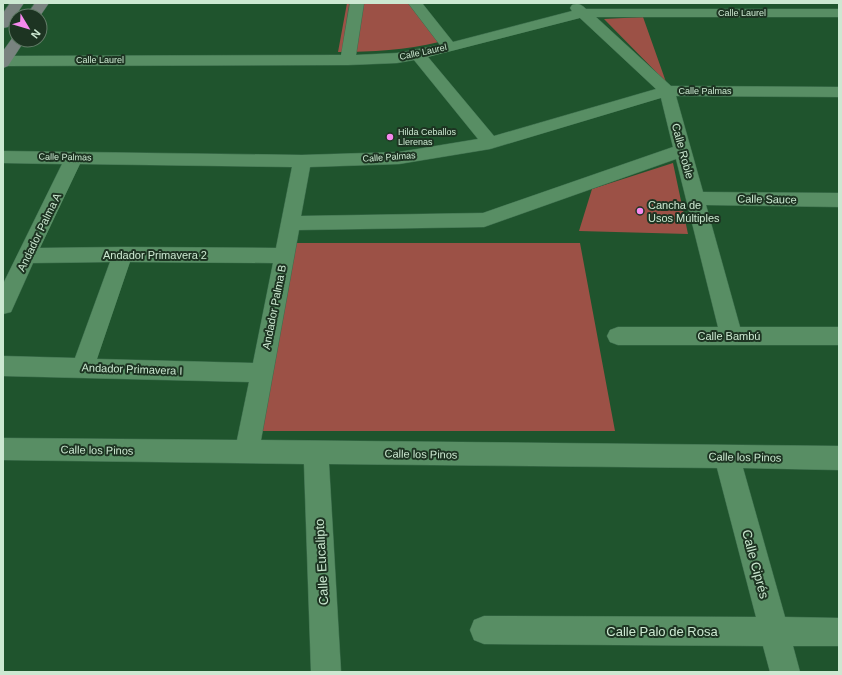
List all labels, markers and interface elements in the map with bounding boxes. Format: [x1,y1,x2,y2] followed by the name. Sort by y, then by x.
[8,8,48,48] north arrow
[718,8,766,18] street label: Calle Laurel
[29,27,43,41] text: N
[398,42,448,62] street label: Calle Laurel
[76,55,124,65] street label: Calle Laurel
[678,86,732,96] street label: Calle Palmas
[670,122,696,180] street label: Calle Roble
[398,127,457,147] place label: Hilda Ceballos Llerenas
[385,132,395,142] marker: Hilda Ceballos Llerenas
[362,150,416,164] street label: Calle Palmas
[38,152,92,162] street label: Calle Palmas
[15,190,63,273] street label: Andador Palma A
[737,192,797,206] street label: Calle Sauce
[648,199,720,224] place label: Cancha de Usos Múltiples
[635,206,645,216] marker: Cancha de Usos Múltiples
[103,249,207,261] street label: Andador Primavera 2
[260,264,288,350] street label: Andador Palma B
[698,330,760,342] street label: Calle Bambú
[81,361,183,377] street label: Andador Primavera I
[61,443,134,457] street label: Calle los Pinos
[385,447,458,461] street label: Calle los Pinos
[709,450,782,464] street label: Calle los Pinos
[312,518,331,606] street label: Calle Eucalipto
[739,528,772,601] street label: Calle Ciprés
[606,624,718,639] street label: Calle Palo de Rosa

